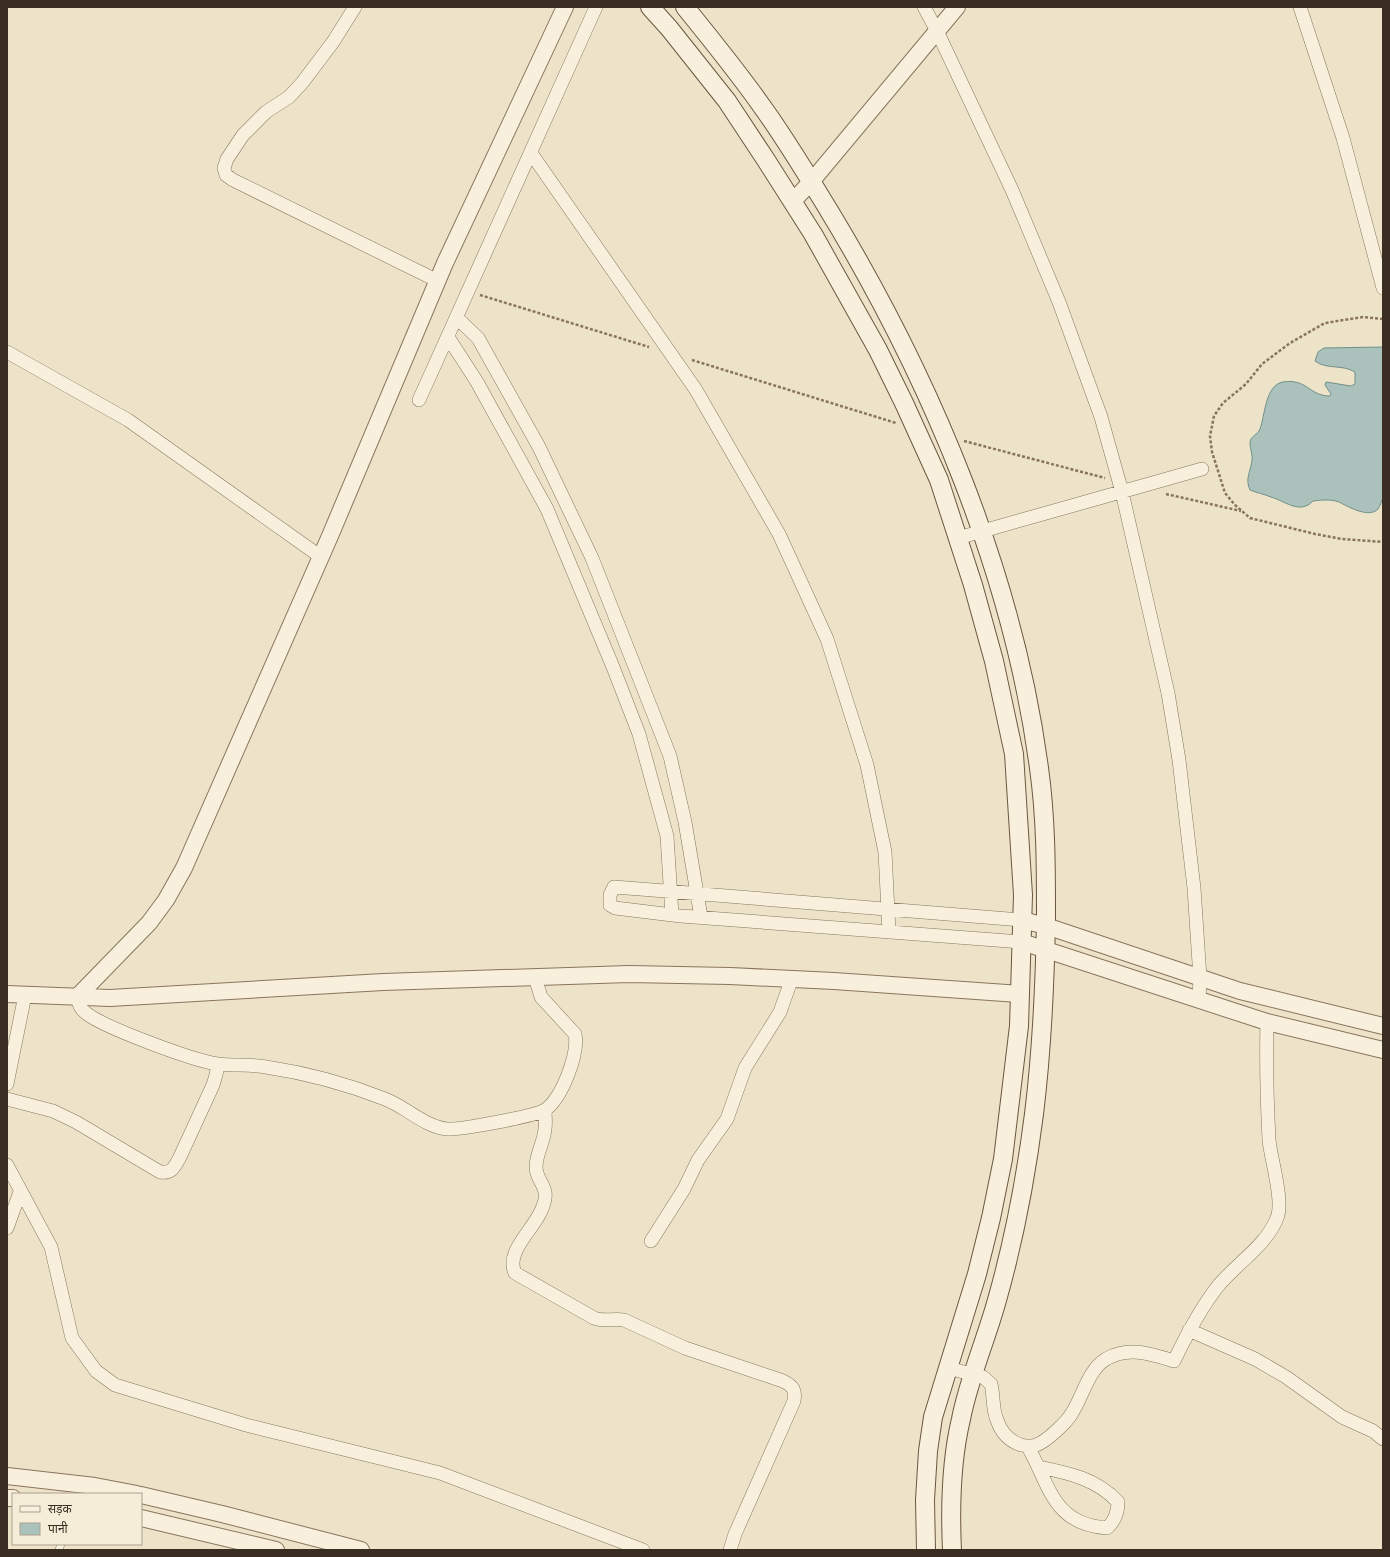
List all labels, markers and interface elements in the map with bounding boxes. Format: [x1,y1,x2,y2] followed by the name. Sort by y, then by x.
[12,1493,142,1545] legend
[48,1501,73,1516] text: सड़क
[48,1521,69,1536] text: पानी

